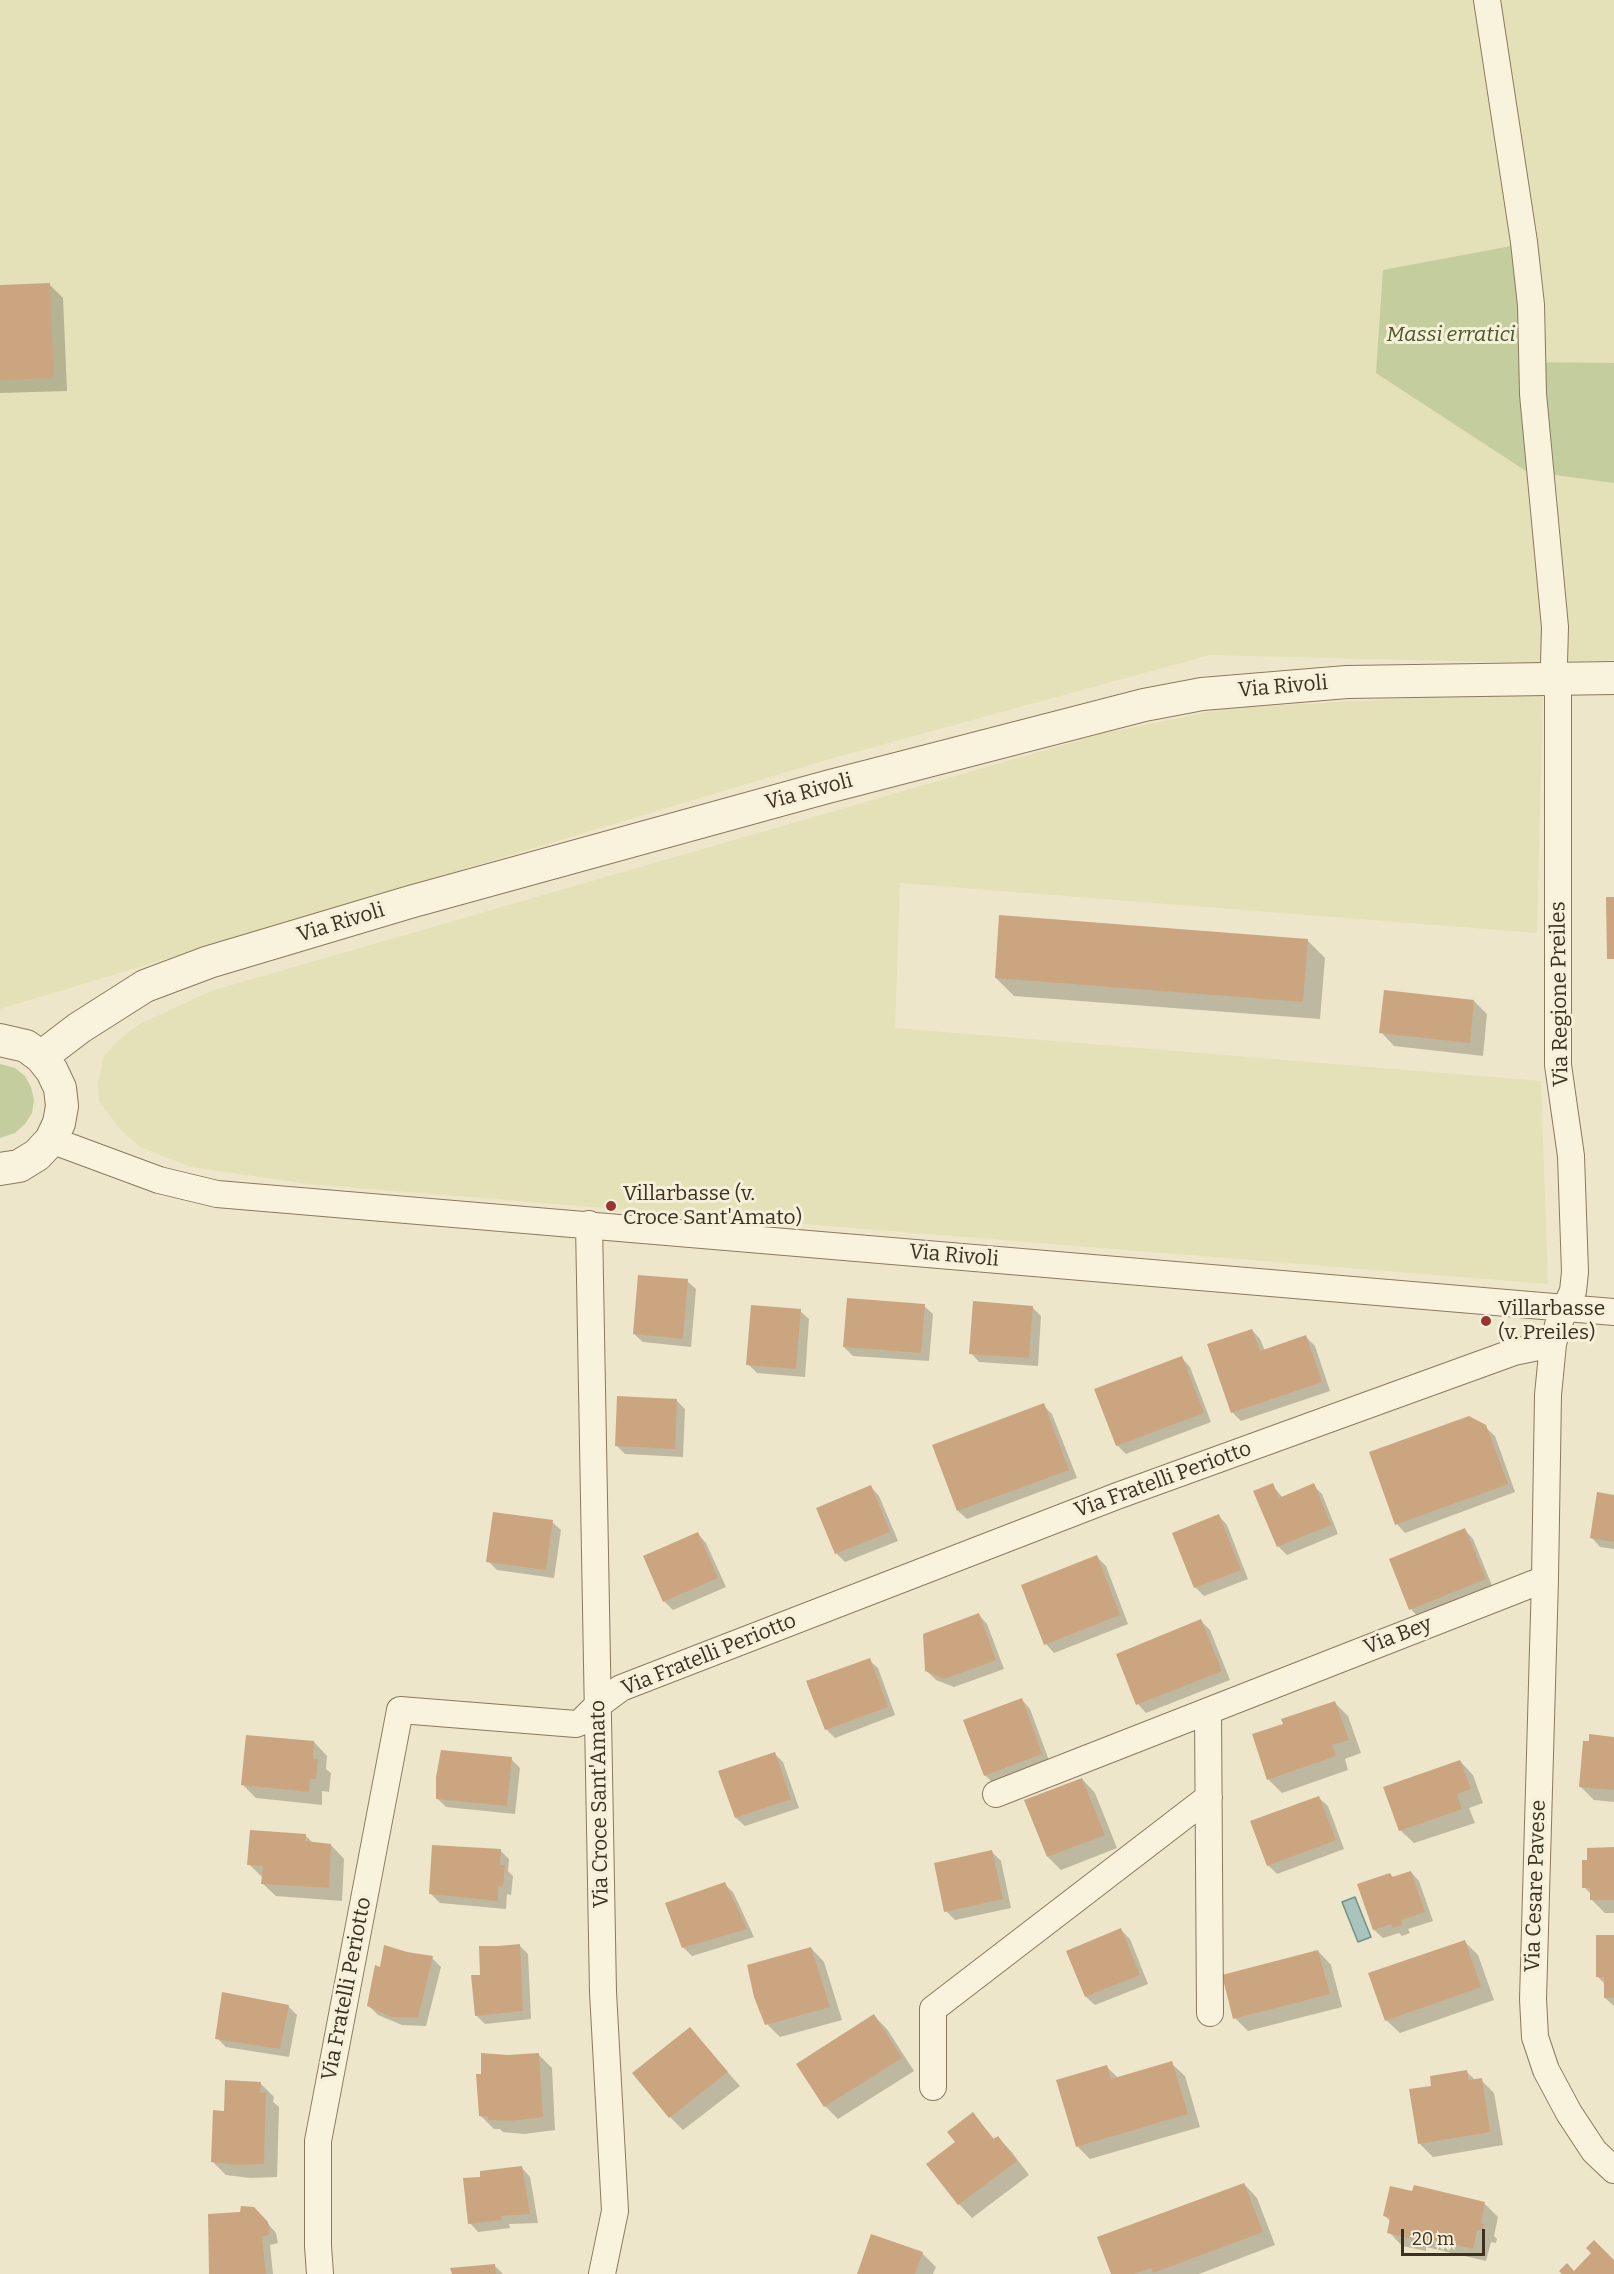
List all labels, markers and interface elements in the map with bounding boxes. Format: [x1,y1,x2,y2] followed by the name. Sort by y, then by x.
[1387,322,1515,348] park label: Massi erratici
[1237,671,1329,703] street label: Via Rivoli
[762,768,856,816] street label: Via Rivoli
[294,898,388,948] street label: Via Rivoli
[1546,901,1574,1087] street label: Via Regione Preiles
[623,1181,802,1231] place label: Villarbasse (v. Croce Sant'Amato)
[604,1199,618,1213] marker: Villarbasse (v. Croce Sant'Amato)
[908,1240,1000,1272] street label: Via Rivoli
[1498,1296,1605,1346] place label: Villarbasse (v. Preiles)
[1479,1314,1493,1328] marker: Villarbasse (v. Preiles)
[1071,1436,1255,1524] street label: Via Fratelli Periotto
[618,1608,800,1702] street label: Via Fratelli Periotto
[1360,1612,1436,1660] street label: Via Bey
[586,1700,614,1908] street label: Via Croce Sant'Amato
[1520,1799,1552,1973] street label: Via Cesare Pavese
[317,1895,377,2083] street label: Via Fratelli Periotto
[1404,2217,1488,2255] scale bar
[1412,2228,1454,2250] text: 20 m

